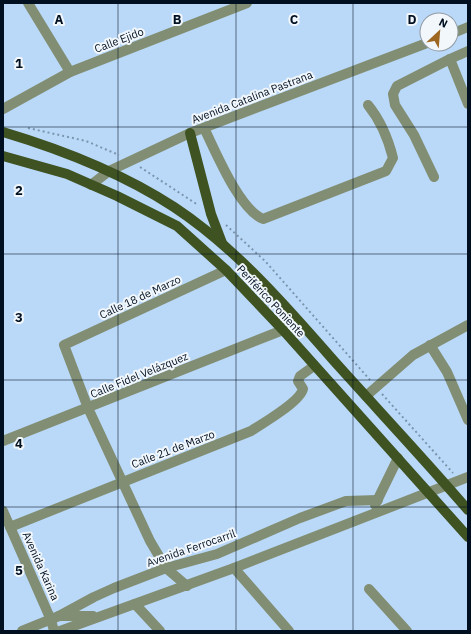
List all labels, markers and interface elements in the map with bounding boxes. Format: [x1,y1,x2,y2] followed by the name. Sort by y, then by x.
[55,11,64,28] text: A
[173,11,182,28] text: B
[290,11,299,28] text: C
[407,11,417,28] text: D
[419,12,459,52] north arrow
[437,15,450,31] text: N
[92,24,146,56] street label: Calle Ejido
[15,55,23,72] text: 1
[190,67,315,127] street label: Avenida Catalina Pastrana
[15,182,23,199] text: 2
[234,262,308,340] street label: Periférico Poniente
[97,272,183,322] street label: Calle 18 de Marzo
[15,309,23,326] text: 3
[88,349,190,401] street label: Calle Fidel Velázquez
[129,427,217,471] street label: Calle 21 de Marzo
[15,435,23,452] text: 4
[145,526,237,570] street label: Avenida Ferrocarril
[20,530,62,603] street label: Avenida Karina
[15,562,23,579] text: 5

